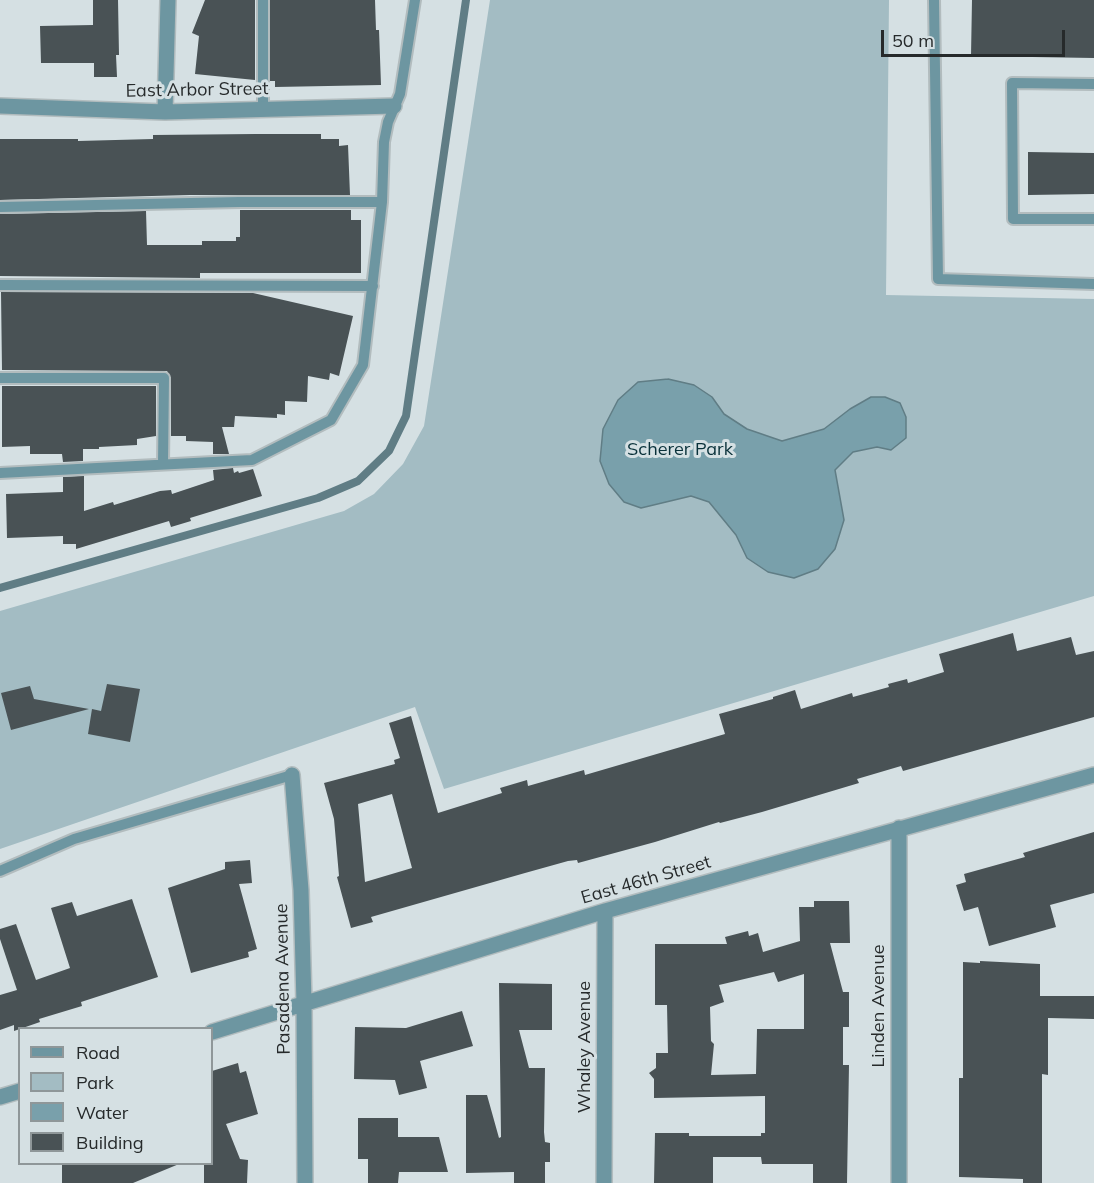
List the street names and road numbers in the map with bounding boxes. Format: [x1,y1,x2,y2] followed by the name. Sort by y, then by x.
[125,78,269,102] street label: East Arbor Street
[579,851,713,909] street label: East 46th Street
[271,903,295,1055] street label: Pasadena Avenue
[868,944,890,1068] street label: Linden Avenue
[574,981,596,1113] street label: Whaley Avenue

